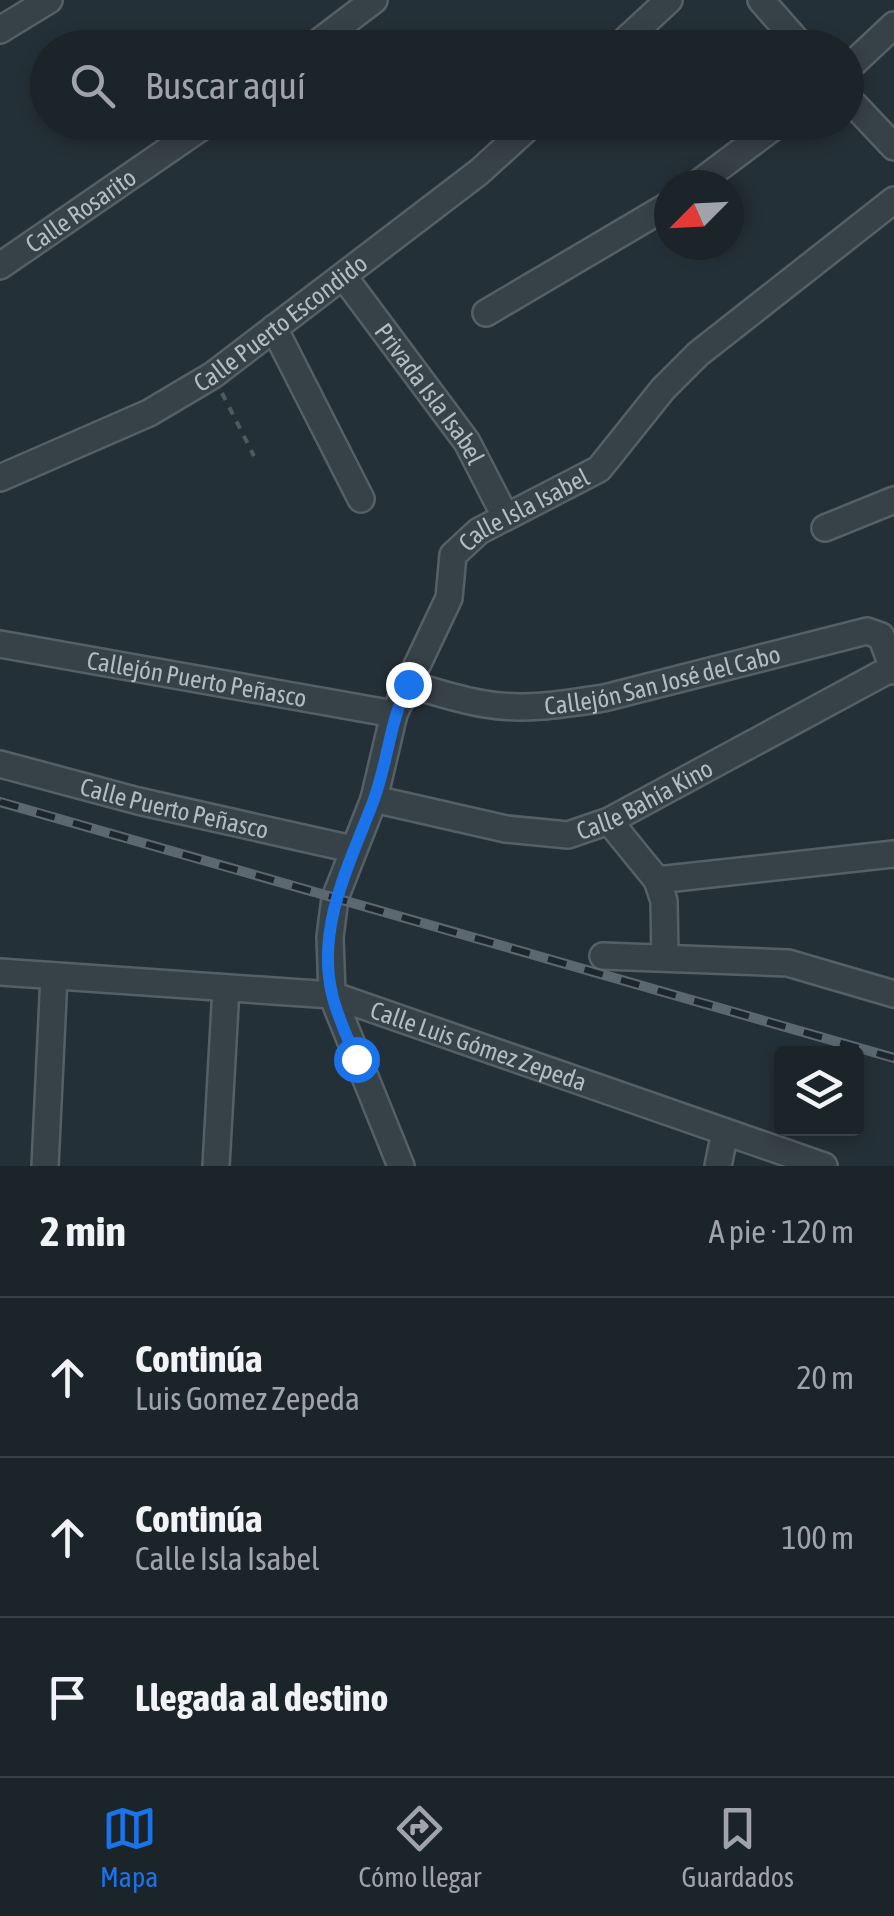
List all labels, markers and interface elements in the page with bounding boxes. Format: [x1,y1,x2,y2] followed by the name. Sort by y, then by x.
[30,30,864,140] search box
[65,58,120,113] icon: search
[145,64,306,107] text: Buscar aquí
[20,163,141,258] street label: Calle Rosarito
[654,170,744,260] north arrow
[189,249,372,397] street label: Calle Puerto Escondido
[369,318,490,469] street label: Privada Isla Isabel
[453,463,594,557] street label: Calle Isla Isabel
[543,640,783,720] street label: Callejón San José del Cabo
[85,646,309,712] street label: Callejón Puerto Peñasco
[386,662,432,708] route end
[573,754,717,845] street label: Calle Bahía Kino
[77,772,271,844] street label: Calle Puerto Peñasco
[367,996,590,1096] street label: Calle Luis Gómez Zepeda
[334,1037,380,1083] route start
[774,1046,864,1136] map controls
[774,1046,864,1136] button: layers
[40,1207,126,1255] text: 2 min
[709,1213,854,1250] text: A pie · 120 m
[135,1337,263,1380] text: Continúa
[40,1350,95,1405] icon: ahead
[796,1359,854,1396] text: 20 m
[135,1380,360,1417] text: Luis Gomez Zepeda
[135,1497,263,1540] text: Continúa
[40,1510,95,1565] icon: ahead
[781,1519,854,1556] text: 100 m
[135,1540,320,1577] text: Calle Isla Isabel
[40,1670,95,1725] icon: arrive
[135,1676,388,1719] text: Llegada al destino
[100,1801,158,1893] tab: Mapa
[358,1801,481,1893] tab: Cómo llegar
[682,1801,794,1893] tab: Guardados

